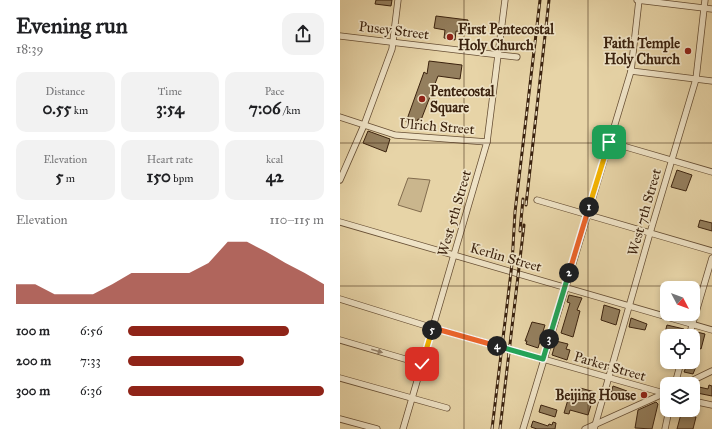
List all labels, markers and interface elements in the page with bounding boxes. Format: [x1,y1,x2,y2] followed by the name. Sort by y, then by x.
[16,12,128,39] text: Evening run
[282,13,324,55] button: share
[358,18,430,43] street label: Pusey Street
[458,21,555,55] place label: First Pentecostal Holy Church
[445,32,455,42] marker: First Pentecostal Holy Church
[603,35,680,69] place label: Faith Temple Holy Church
[16,41,44,57] text: 18:39
[683,46,693,56] marker: Faith Temple Holy Church
[430,83,496,117] place label: Pentecostal Square
[46,85,85,98] text: Distance
[158,85,182,98] text: Time
[265,85,285,98] text: Pace
[417,94,427,104] marker: Pentecostal Square
[42,98,71,119] text: 0.55
[156,98,184,119] text: 3:54
[249,98,281,119] text: 7:06
[71,104,88,117] text: km
[281,104,300,117] text: /km
[399,115,475,138] street label: Ulrich Street
[592,125,626,159] pin
[598,131,620,153] icon: arrive
[43,153,87,166] text: Elevation
[147,153,193,166] text: Heart rate
[266,153,283,166] text: kcal
[56,166,63,187] text: 5
[147,166,171,187] text: 150
[266,166,284,187] text: 42
[624,167,665,258] street label: West 7th Street
[434,168,475,258] street label: West 5th Street
[63,172,75,185] text: m
[171,172,193,185] text: bpm
[579,197,599,217] pin: 1
[587,200,591,213] text: 1
[16,212,68,228] text: Elevation
[269,212,324,228] text: 110–115 m
[468,239,544,276] street label: Kerlin Street
[559,263,579,283] pin: 2
[566,266,572,279] text: 2
[660,281,700,321] north arrow
[660,281,700,417] map controls
[422,320,442,340] pin: 5
[16,323,50,339] text: 100 m
[80,323,103,339] text: 6:56
[429,323,435,336] text: 5
[539,329,559,349] pin: 3
[660,329,700,369] button: locate
[547,332,551,345] text: 3
[487,336,507,356] pin: 4
[494,339,500,352] text: 4
[405,347,439,381] pin
[372,348,384,354] one-way arrow
[572,348,648,385] street label: Parker Street
[16,353,51,369] text: 200 m
[80,353,101,369] text: 7:33
[411,353,433,375] icon: check
[660,377,700,417] button: layers
[16,383,50,399] text: 300 m
[80,383,102,399] text: 6:36
[555,387,636,405] place label: Beijing House
[639,390,649,400] marker: Beijing House

